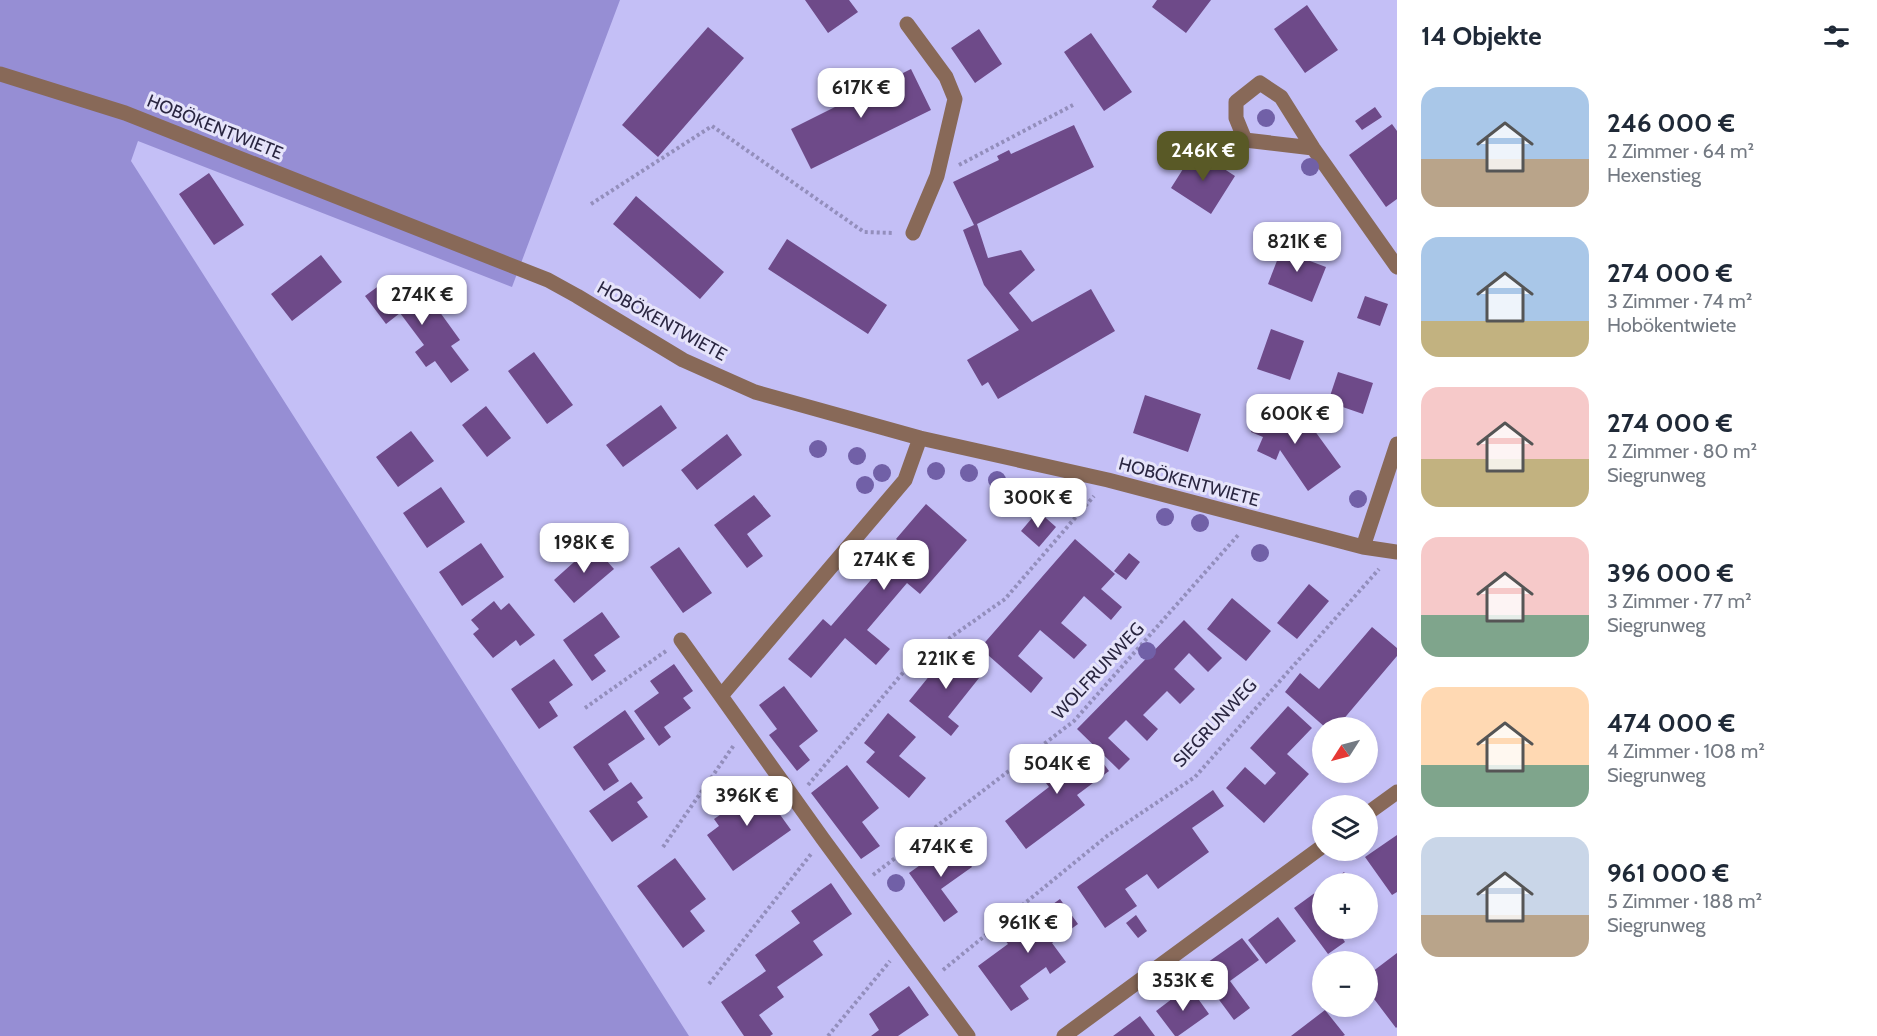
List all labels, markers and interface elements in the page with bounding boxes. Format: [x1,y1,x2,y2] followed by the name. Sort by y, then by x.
[1421,20,1542,52] text: 14 Objekte
[1820,20,1853,53] icon: filters
[812,68,910,119] pin: 617K €
[832,75,890,99] text: 617K €
[144,90,286,164] street label: HOBÖKENTWIETE
[1607,107,1735,139] text: 246 000 €
[1469,111,1541,183] icon: home
[1154,131,1252,182] pin: 246K €
[1171,138,1235,162] text: 246K €
[1607,139,1754,163] text: 2 Zimmer · 64 m²
[1607,163,1701,187] text: Hexenstieg
[1248,222,1346,273] pin: 821K €
[1267,229,1327,253] text: 821K €
[1607,257,1733,289] text: 274 000 €
[1469,261,1541,333] icon: home
[373,275,471,326] pin: 274K €
[593,276,731,366] street label: HOBÖKENTWIETE
[391,282,453,306] text: 274K €
[1607,289,1752,313] text: 3 Zimmer · 74 m²
[1607,313,1736,337] text: Hobökentwiete
[1246,394,1344,445] pin: 600K €
[1260,401,1330,425] text: 600K €
[1607,407,1733,439] text: 274 000 €
[1469,411,1541,483] icon: home
[1607,439,1757,463] text: 2 Zimmer · 80 m²
[1116,453,1262,511] street label: HOBÖKENTWIETE
[1607,463,1705,487] text: Siegrunweg
[989,478,1087,529] pin: 300K €
[1004,485,1072,509] text: 300K €
[535,523,633,574] pin: 198K €
[554,530,614,554] text: 198K €
[835,540,933,591] pin: 274K €
[853,547,915,571] text: 274K €
[1607,557,1734,589] text: 396 000 €
[1469,561,1541,633] icon: home
[1607,589,1752,613] text: 3 Zimmer · 77 m²
[1607,613,1705,637] text: Siegrunweg
[1047,618,1149,724] street label: WOLFRUNWEG
[897,639,995,690] pin: 221K €
[917,646,975,670] text: 221K €
[1169,674,1261,772] street label: SIEGRUNWEG
[1607,707,1735,739] text: 474 000 €
[1469,711,1541,783] icon: home
[1312,717,1378,783] north arrow
[1312,717,1378,1017] map controls
[1607,739,1765,763] text: 4 Zimmer · 108 m²
[1008,744,1106,795] pin: 504K €
[1023,751,1091,775] text: 504K €
[1607,763,1705,787] text: Siegrunweg
[698,776,796,827] pin: 396K €
[715,783,779,807] text: 396K €
[1312,795,1378,861] button: layers
[892,827,990,878] pin: 474K €
[909,834,973,858] text: 474K €
[1607,857,1729,889] text: 961 000 €
[1469,861,1541,933] icon: home
[1312,873,1378,939] button: +
[1607,889,1762,913] text: 5 Zimmer · 188 m²
[979,903,1077,954] pin: 961K €
[998,910,1058,934] text: 961K €
[1607,913,1705,937] text: Siegrunweg
[1312,951,1378,1017] button: −
[1134,961,1232,1012] pin: 353K €
[1152,968,1214,992] text: 353K €

